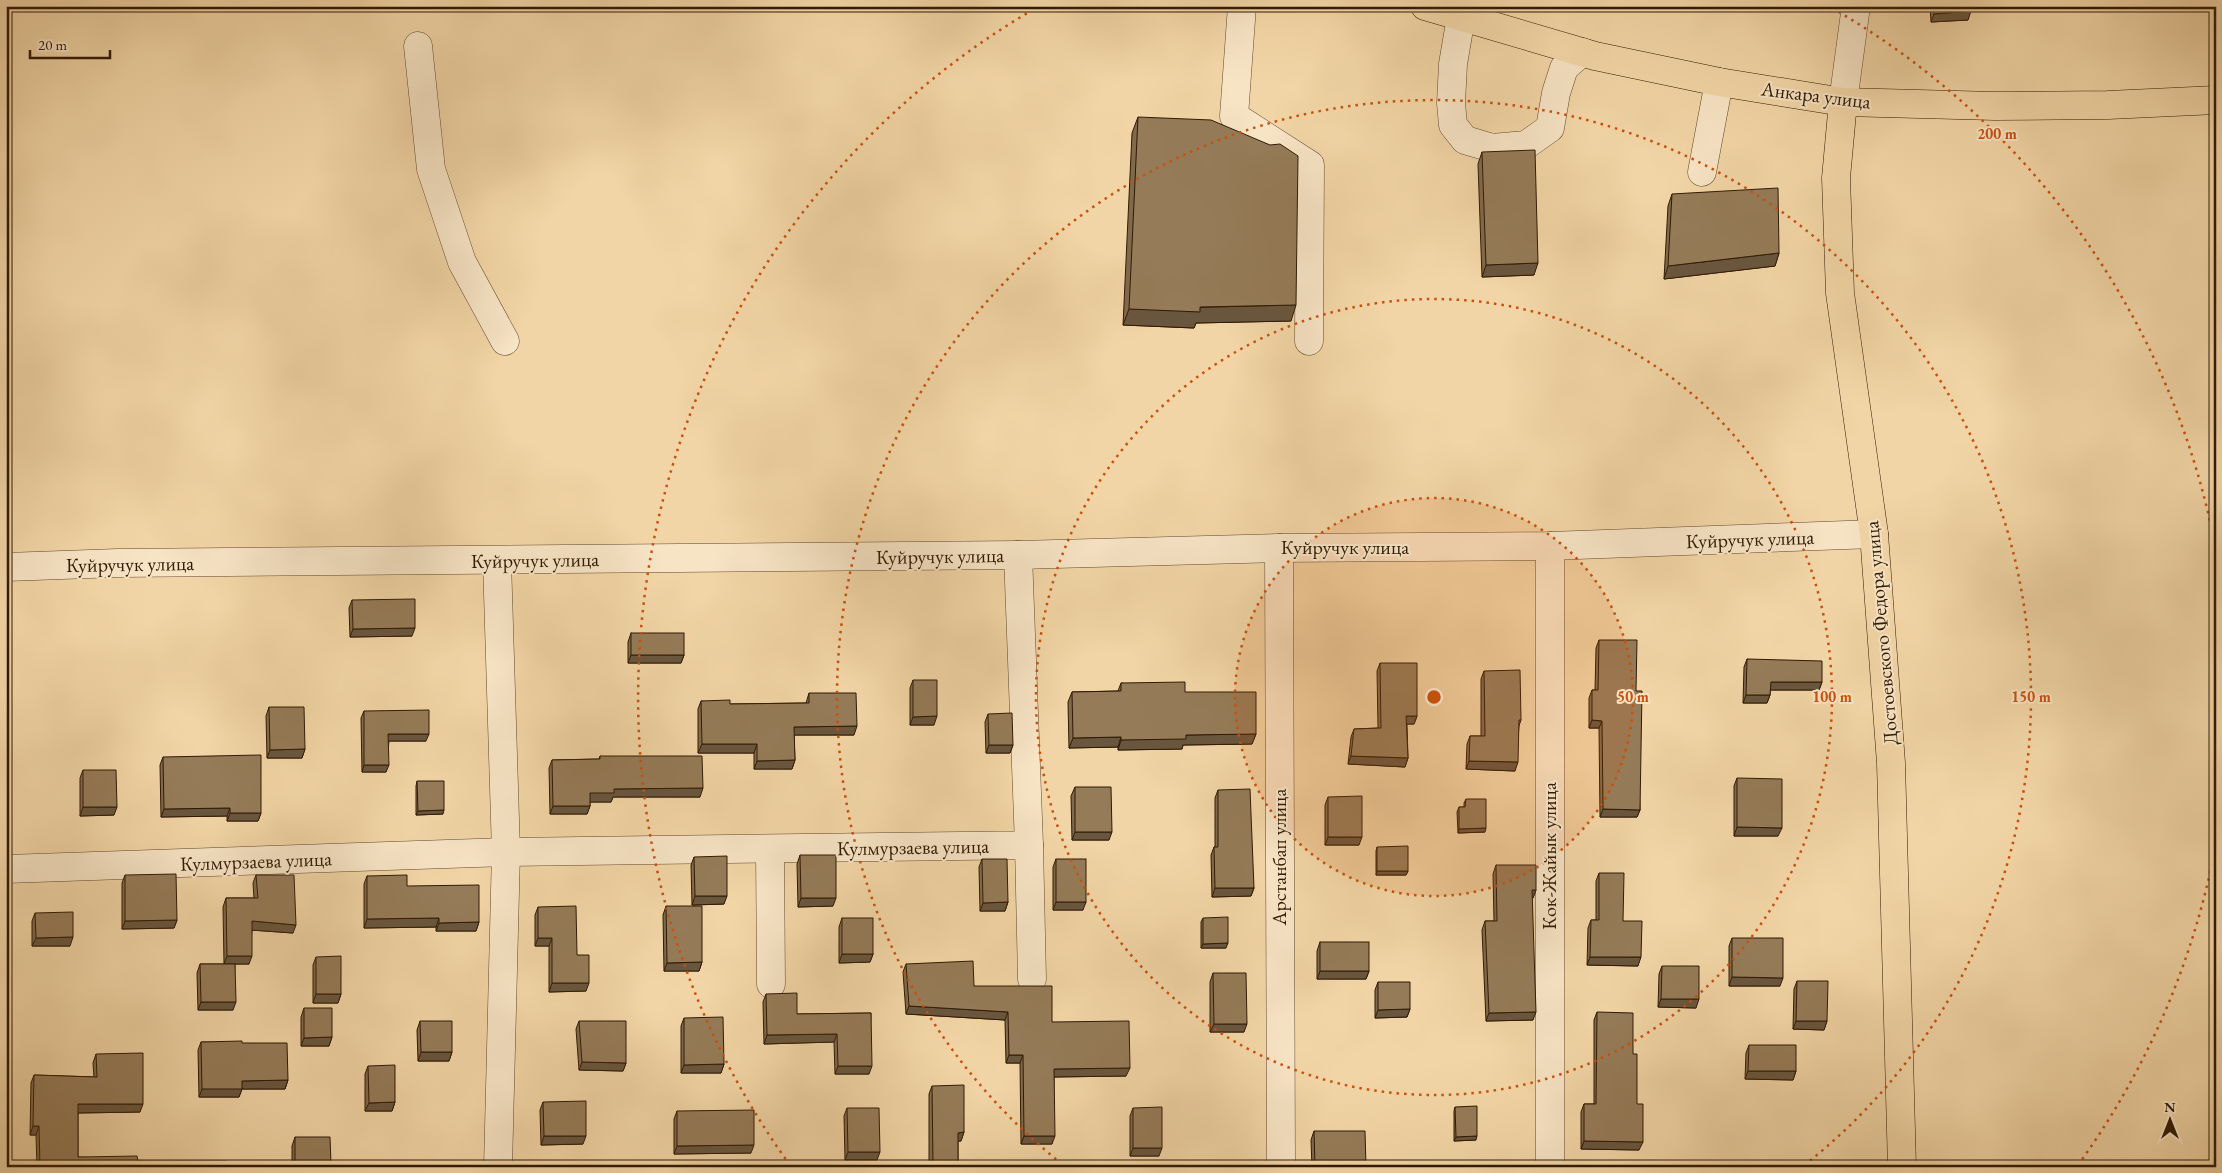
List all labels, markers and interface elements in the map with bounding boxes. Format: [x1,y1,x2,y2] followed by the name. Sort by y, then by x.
[30,28,110,60] scale bar
[38,35,67,54] text: 20 m
[1759,75,1872,115] street label: Анкара улица
[1977,124,2017,143] text: 200 m
[1858,520,1904,746] street label: Достоевского Федора улица
[1685,524,1815,554] street label: Куйручук улица
[1281,534,1409,560] street label: Куйручук улица
[876,542,1004,570] street label: Куйручук улица
[471,546,599,574] street label: Куйручук улица
[66,550,194,578] street label: Куйручук улица
[1617,687,1649,706] text: 50 m
[1812,687,1852,706] text: 100 m
[2011,687,2051,706] text: 150 m
[1425,688,1443,706] centre of rings
[1536,782,1562,930] street label: Кок-Жайык улица
[1266,789,1292,926] street label: Арстанбап улица
[837,833,989,861] street label: Кулмурзаева улица
[179,845,333,877] street label: Кулмурзаева улица
[2144,1096,2194,1146] north arrow
[2164,1098,2176,1116] text: N

